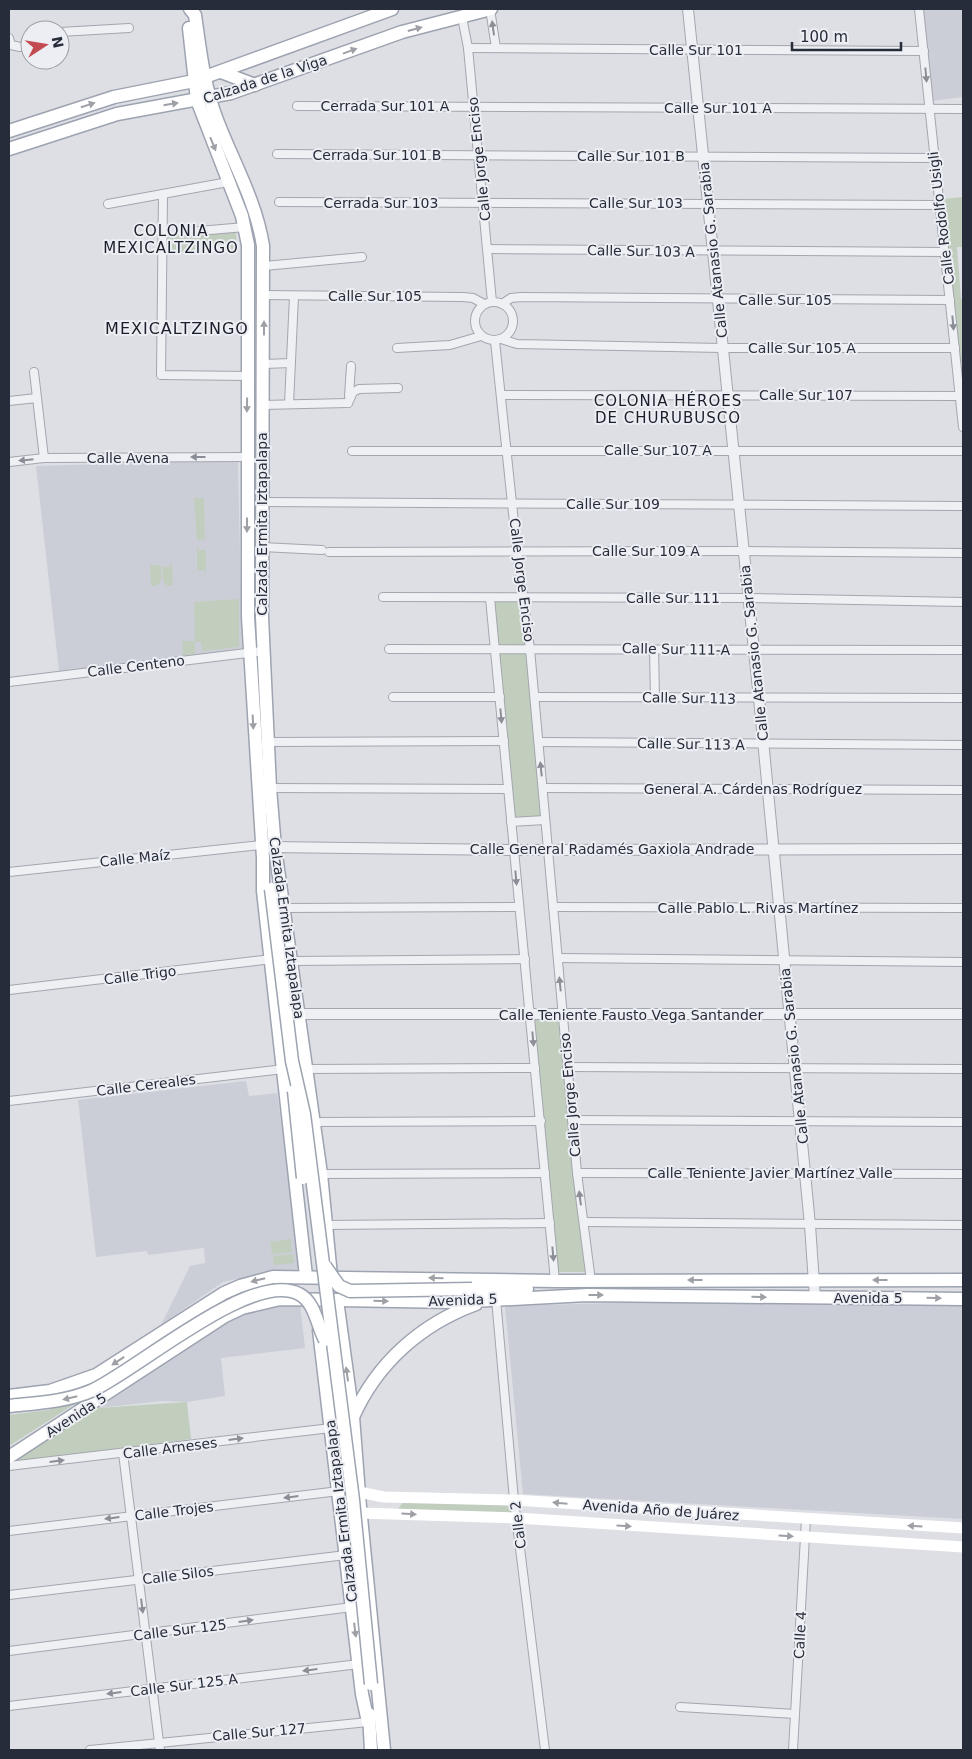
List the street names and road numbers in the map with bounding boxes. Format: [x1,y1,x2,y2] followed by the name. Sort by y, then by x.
[649,42,743,58] street label: Calle Sur 101
[201,51,329,107] street label: Calzada de la Viga
[465,96,493,222] street label: Calle Jorge Enciso
[321,98,450,114] street label: Cerrada Sur 101 A
[664,100,772,116] street label: Calle Sur 101 A
[313,147,441,163] street label: Cerrada Sur 101 B
[577,148,685,164] street label: Calle Sur 101 B
[925,150,957,286] street label: Calle Rodolfo Usigli
[696,161,730,339] street label: Calle Atanasio G. Sarabia
[324,195,438,211] street label: Cerrada Sur 103
[589,195,683,211] street label: Calle Sur 103
[587,242,696,260] street label: Calle Sur 103 A
[328,288,422,304] street label: Calle Sur 105
[738,292,832,308] street label: Calle Sur 105
[748,340,856,356] street label: Calle Sur 105 A
[759,387,853,403] street label: Calle Sur 107
[254,432,270,616] street label: Calzada Ermita Iztapalapa
[604,442,712,458] street label: Calle Sur 107 A
[87,450,169,466] street label: Calle Avena
[566,496,660,512] street label: Calle Sur 109
[506,517,538,643] street label: Calle Jorge Enciso
[592,543,700,559] street label: Calle Sur 109 A
[737,564,771,742] street label: Calle Atanasio G. Sarabia
[626,590,720,606] street label: Calle Sur 111
[622,640,731,658] street label: Calle Sur 111-A
[86,652,186,680] street label: Calle Centeno
[642,689,736,707] street label: Calle Sur 113
[637,735,746,753] street label: Calle Sur 113 A
[644,781,862,797] street label: General A. Cárdenas Rodríguez
[266,836,308,1020] street label: Calzada Ermita Iztapalapa
[470,841,754,857] street label: Calle General Radamés Gaxiola Andrade
[99,846,171,870] street label: Calle Maíz
[658,900,858,916] street label: Calle Pablo L. Rivas Martínez
[103,963,177,987] street label: Calle Trigo
[777,967,811,1145] street label: Calle Atanasio G. Sarabia
[499,1007,763,1023] street label: Calle Teniente Fausto Vega Santander
[557,1032,583,1158] street label: Calle Jorge Enciso
[95,1071,197,1099] street label: Calle Cereales
[647,1165,893,1181] street label: Calle Teniente Javier Martínez Valle
[833,1290,903,1306] street label: Avenida 5
[428,1291,498,1309] street label: Avenida 5
[43,1389,109,1441] street label: Avenida 5
[322,1419,360,1603] street label: Calzada Ermita Iztapalapa
[122,1434,218,1462] street label: Calle Arneses
[582,1497,740,1523] street label: Avenida Año de Juárez
[134,1498,214,1524] street label: Calle Trojes
[507,1500,529,1550] street label: Calle 2
[141,1563,215,1587] street label: Calle Silos
[791,1610,809,1659] street label: Calle 4
[132,1616,228,1644] street label: Calle Sur 125
[129,1670,239,1700] street label: Calle Sur 125 A
[212,1720,306,1744] street label: Calle Sur 127

